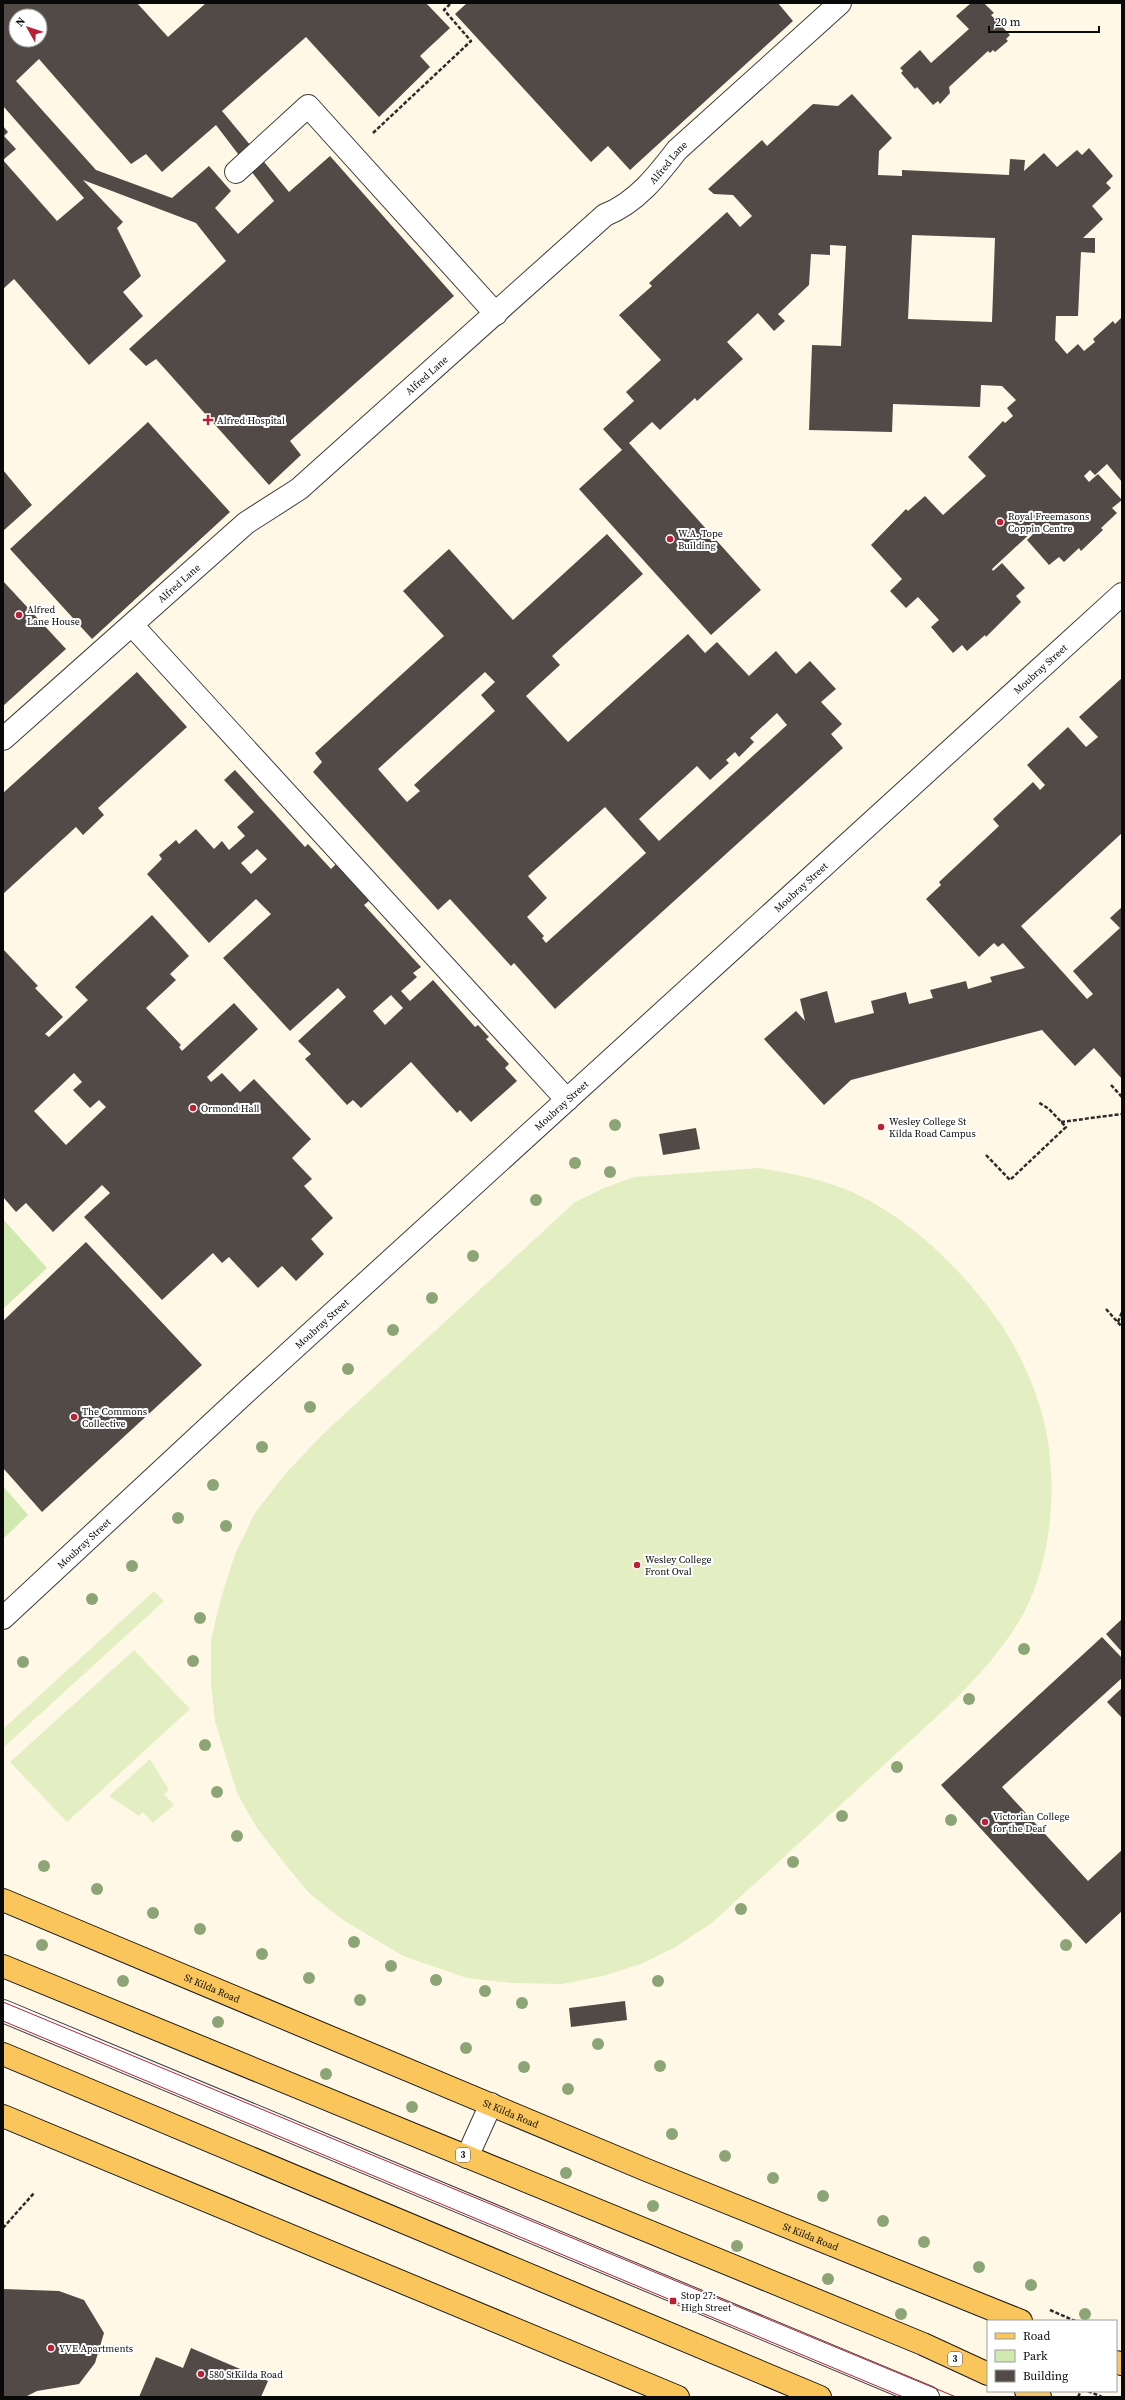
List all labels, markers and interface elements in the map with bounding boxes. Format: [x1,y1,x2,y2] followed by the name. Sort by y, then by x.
[8,8,48,48] north arrow
[989,8,1099,34] scale bar
[12,14,29,30] text: N
[995,14,1021,30] text: 20 m
[646,138,690,186] street label: Alfred Lane
[402,353,450,397] street label: Alfred Lane
[202,414,214,426] marker: Alfred Hospital
[217,414,285,427] place label: Alfred Hospital
[1008,510,1089,535] place label: Royal Freemasons Coppin Centre
[995,517,1005,527] marker: Royal Freemasons Coppin Centre
[678,527,723,552] place label: W.A. Tope Building
[665,534,675,544] marker: W.A. Tope Building
[155,561,203,605] street label: Alfred Lane
[27,603,80,628] place label: Alfred Lane House
[14,610,24,620] marker: Alfred Lane House
[1010,640,1070,696] street label: Moubray Street
[771,859,831,915] street label: Moubray Street
[531,1077,591,1133] street label: Moubray Street
[201,1102,260,1115] place label: Ormond Hall
[188,1103,198,1113] marker: Ormond Hall
[889,1115,976,1140] place label: Wesley College St Kilda Road Campus
[876,1122,886,1132] marker: Wesley College St Kilda Road Campus
[292,1295,352,1351] street label: Moubray Street
[82,1405,147,1430] place label: The Commons Collective
[69,1412,79,1422] marker: The Commons Collective
[54,1515,114,1571] street label: Moubray Street
[645,1553,712,1578] place label: Wesley College Front Oval
[632,1560,642,1570] marker: Wesley College Front Oval
[993,1810,1070,1835] place label: Victorian College for the Deaf
[980,1817,990,1827] marker: Victorian College for the Deaf
[183,1970,242,2005] street label: St Kilda Road
[481,2096,541,2131] street label: St Kilda Road
[456,2148,470,2162] road number: 3
[781,2219,841,2253] street label: St Kilda Road
[681,2289,732,2314] place label: Stop 27: High Street
[668,2296,678,2306] marker: Stop 27: High Street
[987,2320,1117,2392] legend
[1023,2328,1050,2344] text: Road
[59,2342,133,2355] place label: YVE Apartments
[46,2343,56,2353] marker: YVE Apartments
[1023,2348,1048,2364] text: Park
[948,2352,962,2366] road number: 3
[209,2368,283,2381] place label: 580 StKilda Road
[1023,2368,1068,2384] text: Building
[196,2369,206,2379] marker: 580 StKilda Road

